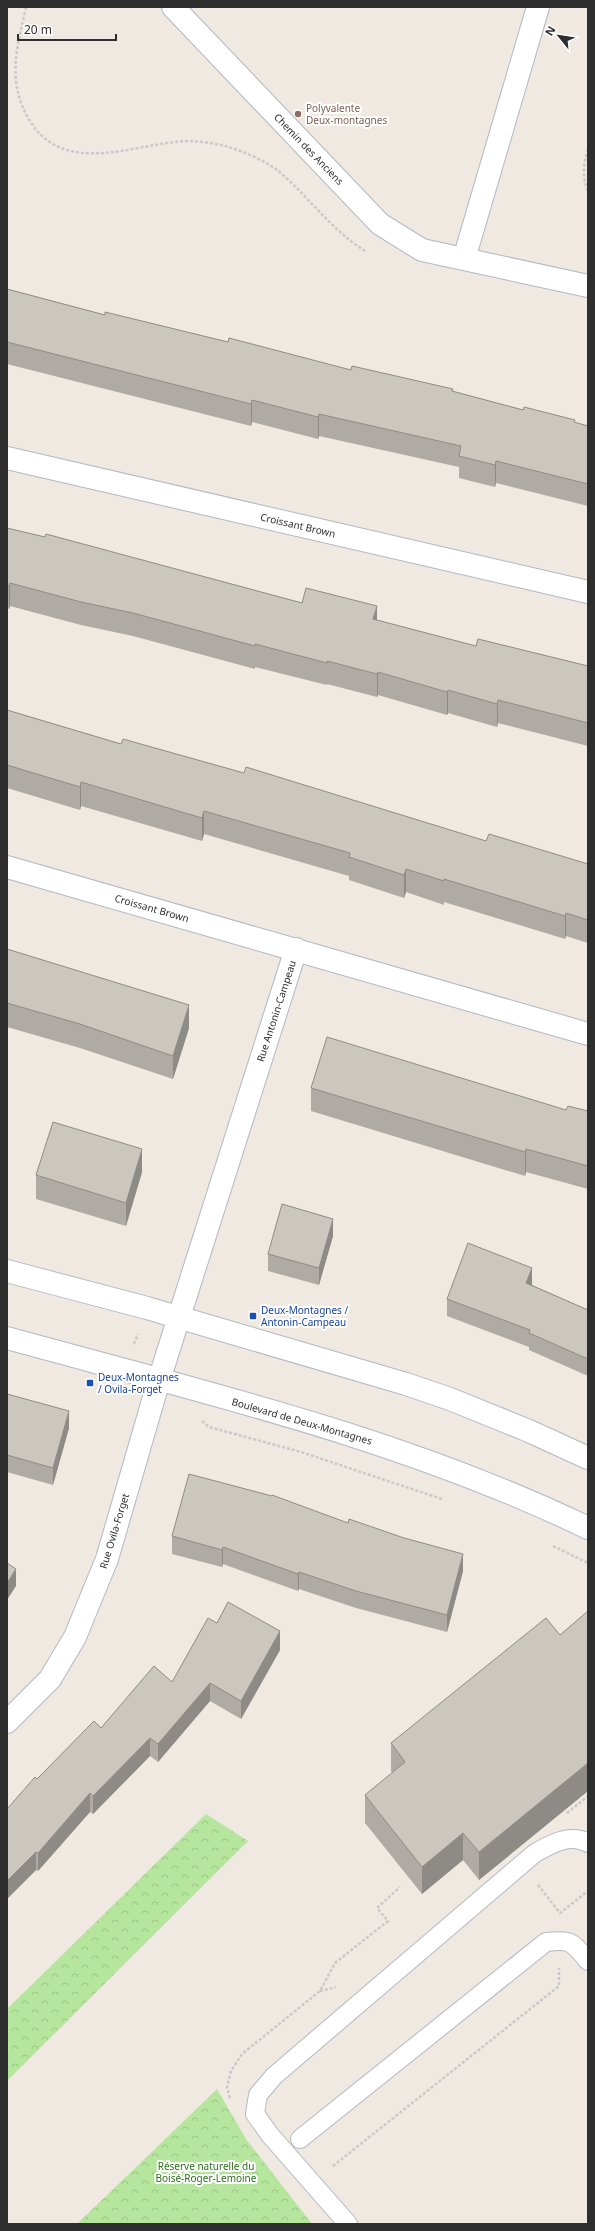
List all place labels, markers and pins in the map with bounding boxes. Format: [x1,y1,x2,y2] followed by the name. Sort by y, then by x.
[306,101,387,127] place label: Polyvalente Deux-montagnes
[293,109,303,119] marker: Polyvalente Deux-montagnes
[261,1303,349,1329] place label: Deux-Montagnes / Antonin-Campeau
[248,1311,258,1321] marker: Deux-Montagnes / Antonin-Campeau
[98,1370,179,1396] place label: Deux-Montagnes / Ovila-Forget
[85,1378,95,1388] marker: Deux-Montagnes / Ovila-Forget

